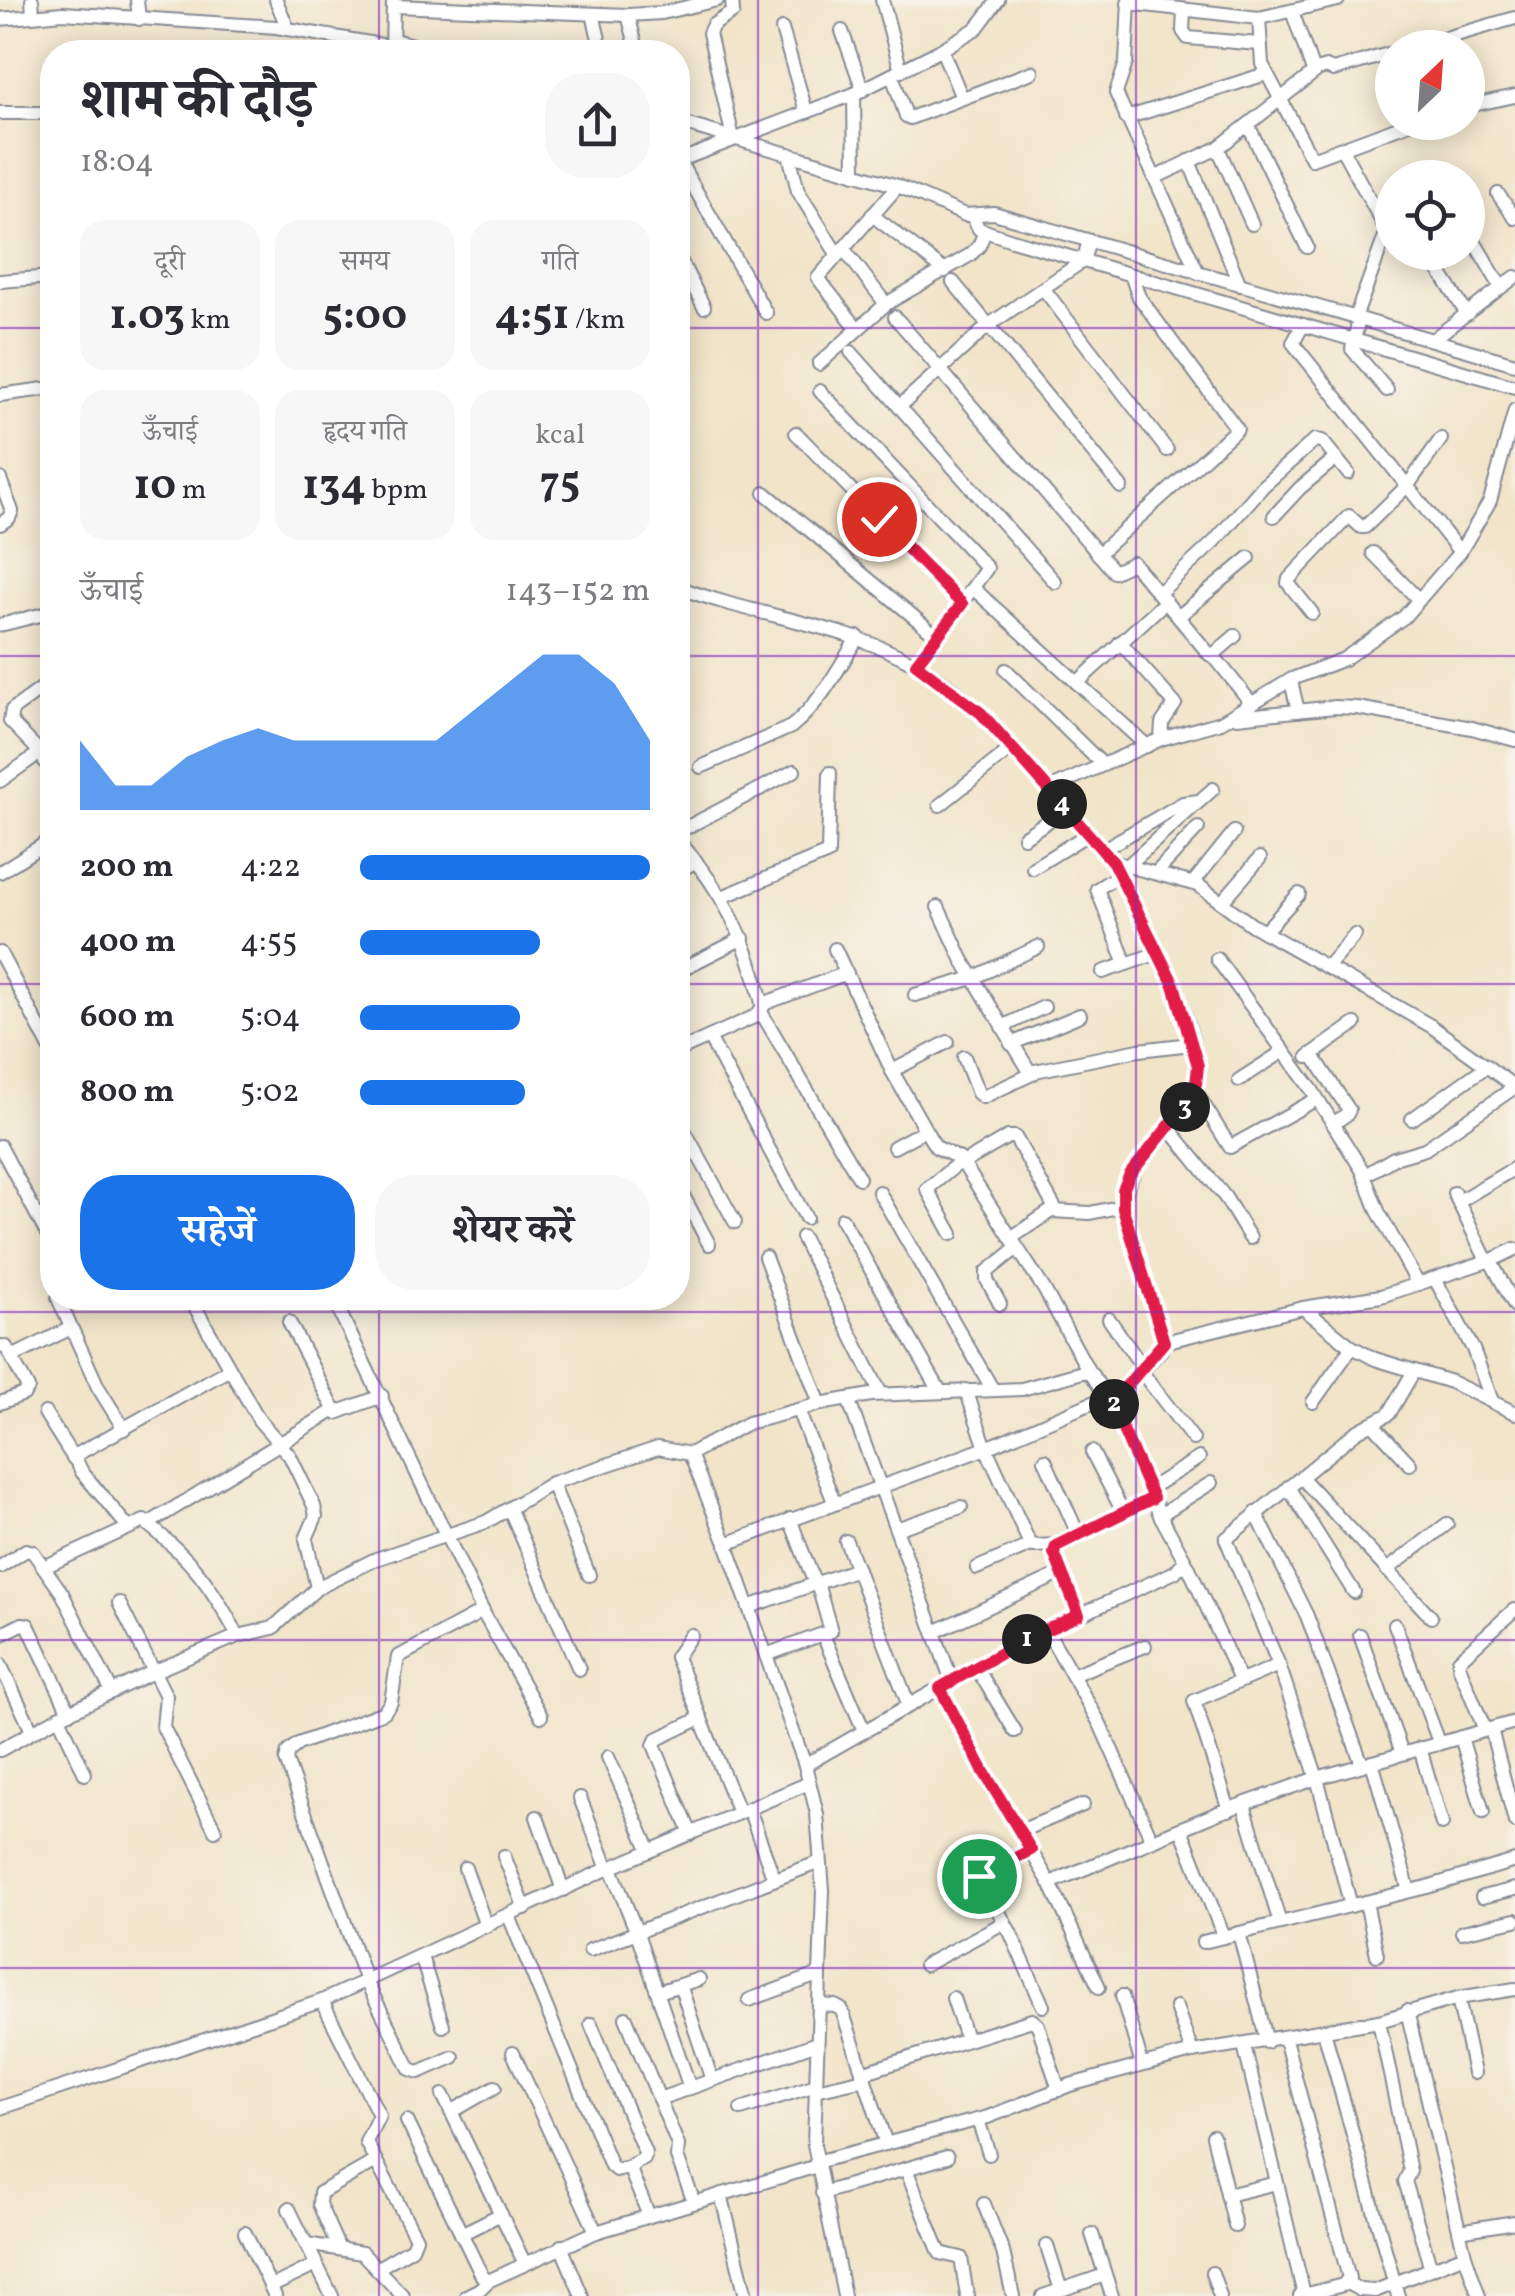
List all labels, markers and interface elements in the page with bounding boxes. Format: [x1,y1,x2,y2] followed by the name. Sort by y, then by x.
[1375,30,1485,140] north arrow
[1375,30,1485,270] map controls
[80,65,314,141] text: शाम की दौड़
[545,73,650,178] button: share
[80,141,154,185] text: 18:04
[1375,160,1485,270] button: locate
[155,243,185,282] text: दूरी
[340,243,390,282] text: समय
[542,243,578,282] text: गति
[109,288,185,347] text: 1.03
[323,288,407,347] text: 5:00
[495,288,569,347] text: 4:51
[185,301,231,340] text: km
[569,301,625,340] text: /km
[142,413,198,452] text: ऊँचाई
[323,413,407,452] text: हृदय गति
[535,416,585,455] text: kcal
[540,455,580,514] text: 75
[133,458,176,517] text: 10
[302,458,366,517] text: 134
[176,471,207,510] text: m
[366,471,428,510] text: bpm
[837,477,922,562] pin
[852,492,907,547] icon: check
[80,570,143,614] text: ऊँचाई
[506,570,650,614] text: 143–152 m
[1037,779,1087,829] pin: 4
[1054,784,1070,823] text: 4
[80,846,174,890] text: 200 m
[240,846,301,890] text: 4:22
[80,921,176,965] text: 400 m
[240,921,297,965] text: 4:55
[80,996,175,1040] text: 600 m
[240,996,300,1040] text: 5:04
[80,1071,175,1115] text: 800 m
[240,1071,299,1115] text: 5:02
[1160,1082,1210,1132] pin: 3
[1178,1087,1192,1126] text: 3
[80,1175,355,1290] button: सहेजें
[375,1175,650,1290] button: शेयर करें
[1089,1379,1139,1429] pin: 2
[1107,1384,1121,1423] text: 2
[1002,1614,1052,1664] pin: 1
[1021,1619,1033,1658] text: 1
[937,1834,1022,1919] pin
[952,1849,1007,1904] icon: arrive

